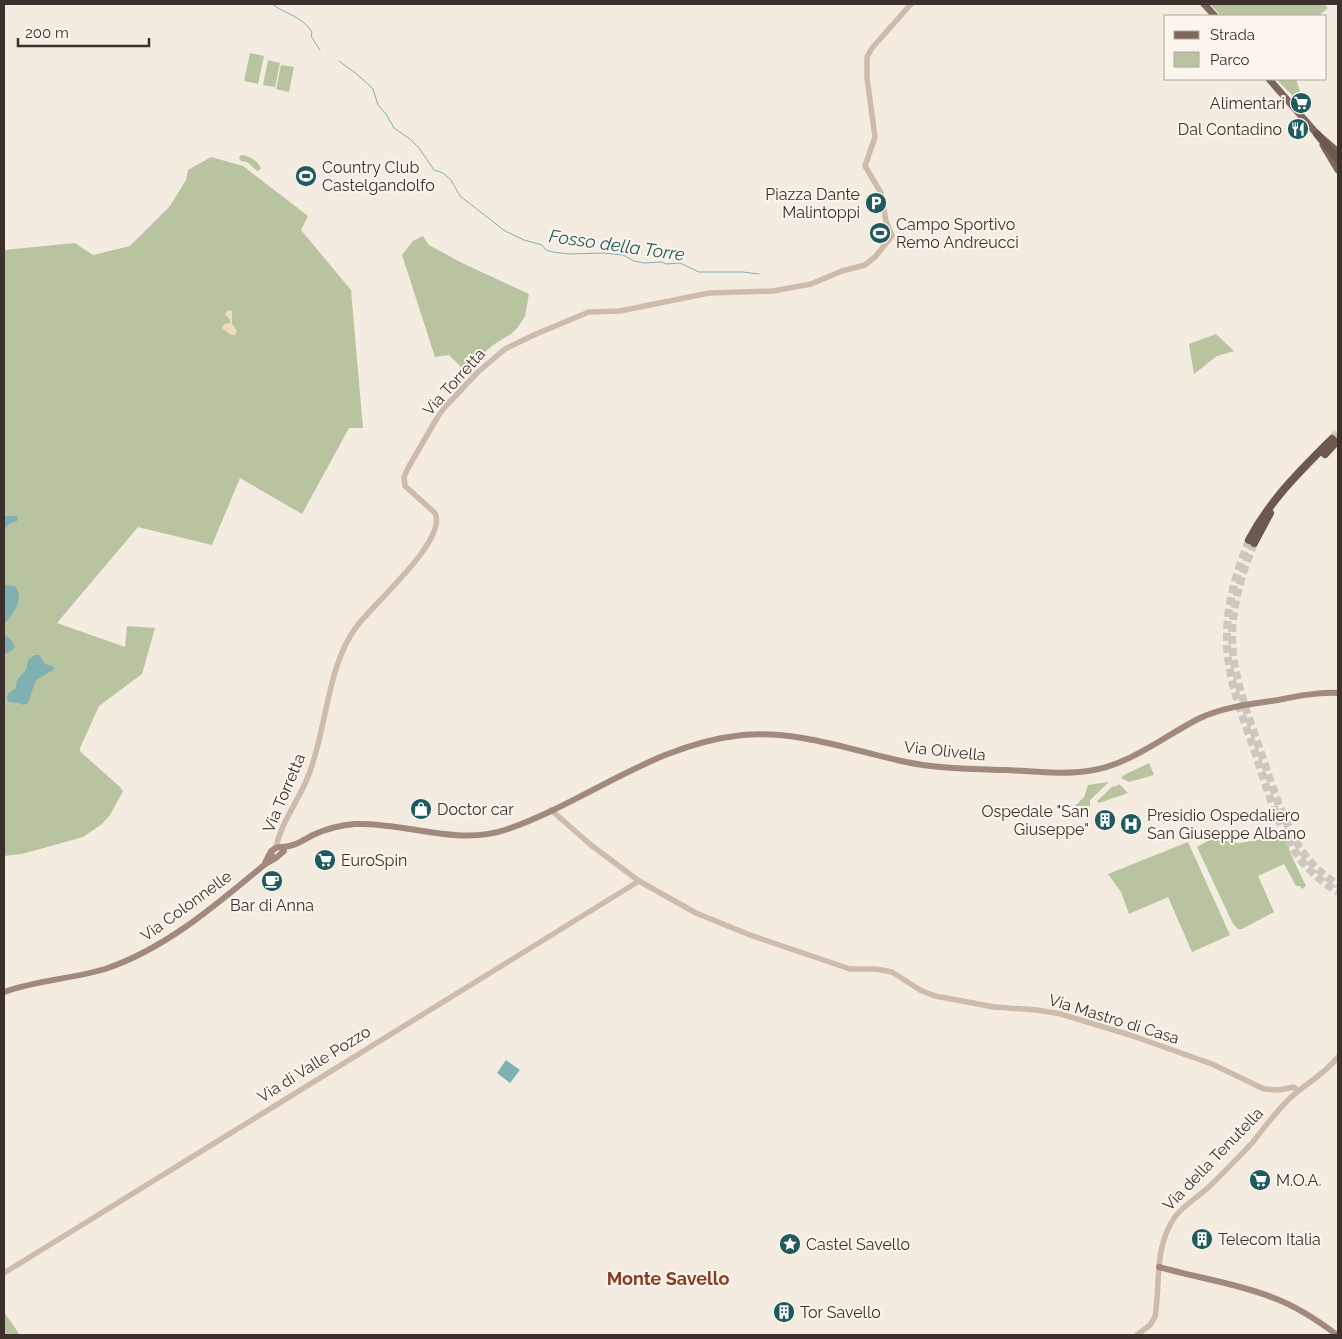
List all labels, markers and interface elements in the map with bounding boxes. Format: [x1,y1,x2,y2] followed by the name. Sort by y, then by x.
[18,15,149,47] scale bar
[1164,15,1327,80] legend
[25,24,69,42] text: 200 m
[1210,26,1255,44] text: Strada
[1210,51,1250,69] text: Parco
[1289,91,1313,115] supermarket icon: Alimentari
[1210,94,1285,113] place label: Alimentari
[1286,117,1310,141] restaurant icon: Dal Contadino
[1178,120,1282,139] place label: Dal Contadino
[322,158,435,195] place label: Country Club Castelgandolfo
[294,164,318,188] sports icon: Country Club Castelgandolfo
[765,185,860,222] place label: Piazza Dante Malintoppi
[864,191,888,215] parking icon: Piazza Dante Malintoppi
[896,215,1019,252] place label: Campo Sportivo Remo Andreucci
[868,221,892,245] sports icon: Campo Sportivo Remo Andreucci
[548,225,687,265] water label: Fosso della Torre
[419,344,489,420] street label: Via Torretta
[903,737,987,765] street label: Via Olivella
[259,751,309,835] street label: Via Torretta
[409,797,433,821] shop icon: Doctor car
[437,800,514,819] place label: Doctor car
[981,802,1089,839] place label: Ospedale "San Giuseppe"
[1147,806,1306,843] place label: Presidio Ospedaliero San Giuseppe Albano
[1093,808,1117,832] building icon: Ospedale "San Giuseppe"
[1119,812,1143,836] hospital icon: Presidio Ospedaliero San Giuseppe Albano
[313,848,337,872] supermarket icon: EuroSpin
[341,851,407,870] place label: EuroSpin
[137,867,235,945] street label: Via Colonnelle
[260,869,284,893] cafe icon: Bar di Anna
[230,896,314,915] place label: Bar di Anna
[1046,990,1182,1048] street label: Via Mastro di Casa
[254,1022,374,1106] street label: Via di Valle Pozzo
[1159,1104,1267,1214] street label: Via della Tenutella
[1248,1168,1272,1192] supermarket icon: M.O.A.
[1276,1171,1321,1190] place label: M.O.A.
[1190,1227,1214,1251] building icon: Telecom Italia
[1218,1230,1321,1249] place label: Telecom Italia
[778,1232,802,1256] place icon: Castel Savello
[806,1235,910,1254] place label: Castel Savello
[607,1268,729,1289] district label: Monte Savello
[772,1300,796,1324] building icon: Tor Savello
[800,1303,881,1322] place label: Tor Savello

